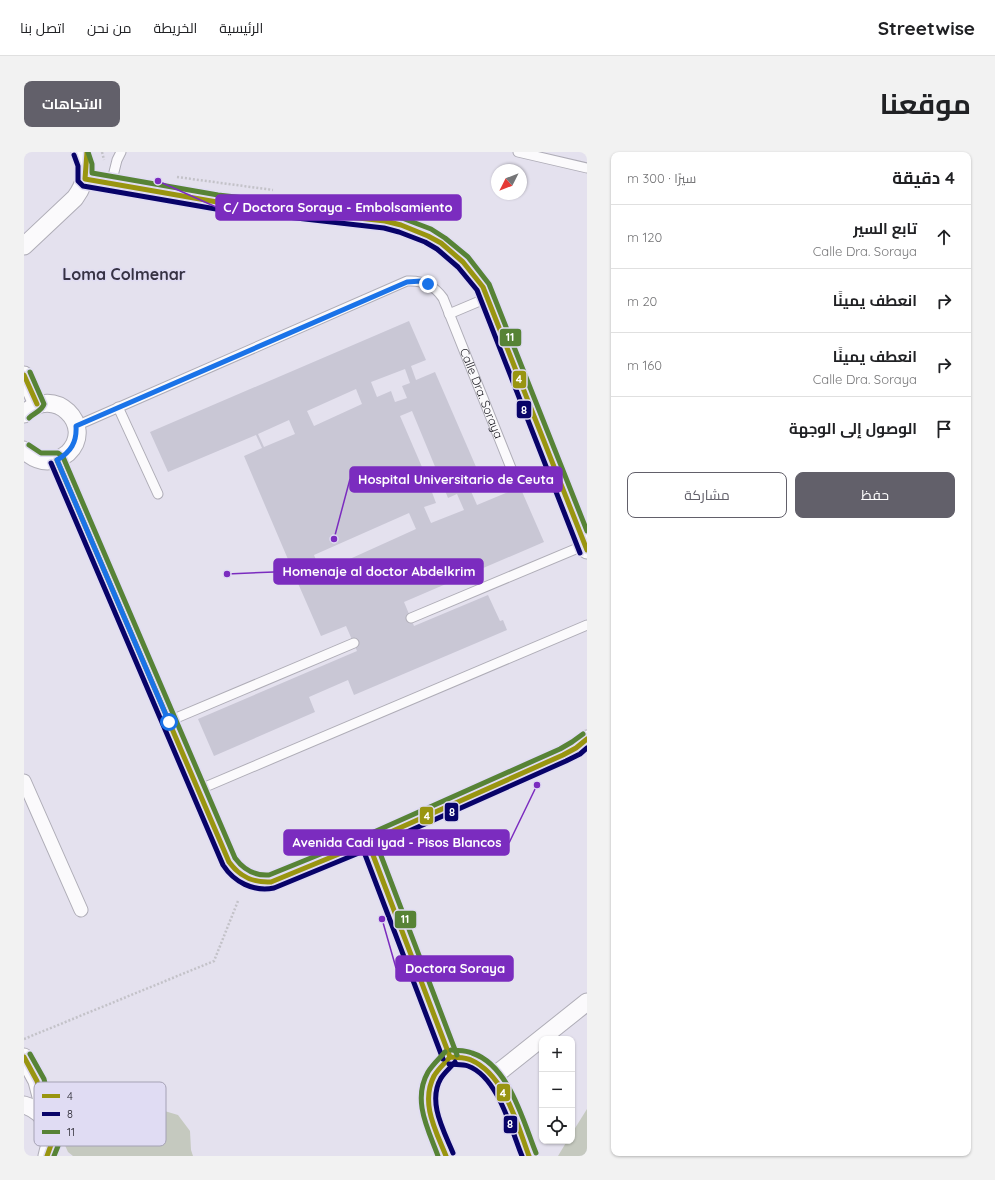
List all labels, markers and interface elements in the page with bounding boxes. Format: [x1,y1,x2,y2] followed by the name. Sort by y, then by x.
[878,16,975,40] text: Streetwise
[20,19,65,37] text: اتصل بنا
[87,19,132,37] text: من نحن
[154,19,197,37] text: الخريطة
[219,19,263,37] text: الرئيسية
[24,81,120,127] button: الاتجاهات
[880,86,971,121] text: موقعنا
[491,164,527,200] north arrow
[892,167,955,188] text: 4 دقيقة
[627,170,696,186] text: سيرًا · 300 m
[216,195,461,220] callout: C/ Doctora Soraya - Embolsamiento
[223,199,453,215] text: C/ Doctora Soraya - Embolsamiento
[853,219,917,238] text: تابع السير
[933,226,955,248] icon: ahead
[627,229,662,245] text: 120 m
[813,243,917,259] text: Calle Dra. Soraya
[62,264,186,284] district label: Loma Colmenar
[419,275,437,293] route end
[933,290,955,312] icon: right
[833,291,917,310] text: انعطف يمينًا
[627,293,657,309] text: 20 m
[499,328,522,347] line badge: 11
[506,330,514,344] text: 11
[457,346,506,441] street label: Calle Dra. Soraya
[833,347,917,366] text: انعطف يمينًا
[933,354,955,376] icon: right
[627,357,662,373] text: 160 m
[512,370,527,389] line badge: 4
[813,371,917,387] text: Calle Dra. Soraya
[516,372,523,386] text: 4
[516,400,532,419] line badge: 8
[521,403,527,417] text: 8
[933,418,955,440] icon: arrive
[789,419,917,438] text: الوصول إلى الوجهة
[350,467,562,492] callout: Hospital Universitario de Ceuta
[358,471,554,487] text: Hospital Universitario de Ceuta
[627,472,787,518] button: مشاركة
[795,472,955,518] button: حفظ
[274,559,483,584] callout: Homenaje al doctor Abdelkrim
[283,563,475,579] text: Homenaje al doctor Abdelkrim
[160,713,178,731] route start
[444,802,459,822] line badge: 8
[449,805,455,819] text: 8
[419,806,434,825] line badge: 4
[424,809,431,823] text: 4
[284,830,509,855] callout: Avenida Cadi Iyad - Pisos Blancos
[292,834,502,850] text: Avenida Cadi Iyad - Pisos Blancos
[394,910,417,929] line badge: 11
[401,912,409,926] text: 11
[396,956,513,981] callout: Doctora Soraya
[405,960,505,976] text: Doctora Soraya
[539,1036,575,1144] map controls
[539,1036,575,1072] button: +
[539,1072,575,1108] button: −
[34,1082,166,1146] legend
[496,1083,511,1102] line badge: 4
[500,1086,507,1100] text: 4
[67,1089,73,1103] text: 4
[67,1107,73,1121] text: 8
[539,1108,575,1144] button: locate
[503,1115,518,1134] line badge: 8
[507,1117,513,1131] text: 8
[67,1125,75,1139] text: 11

